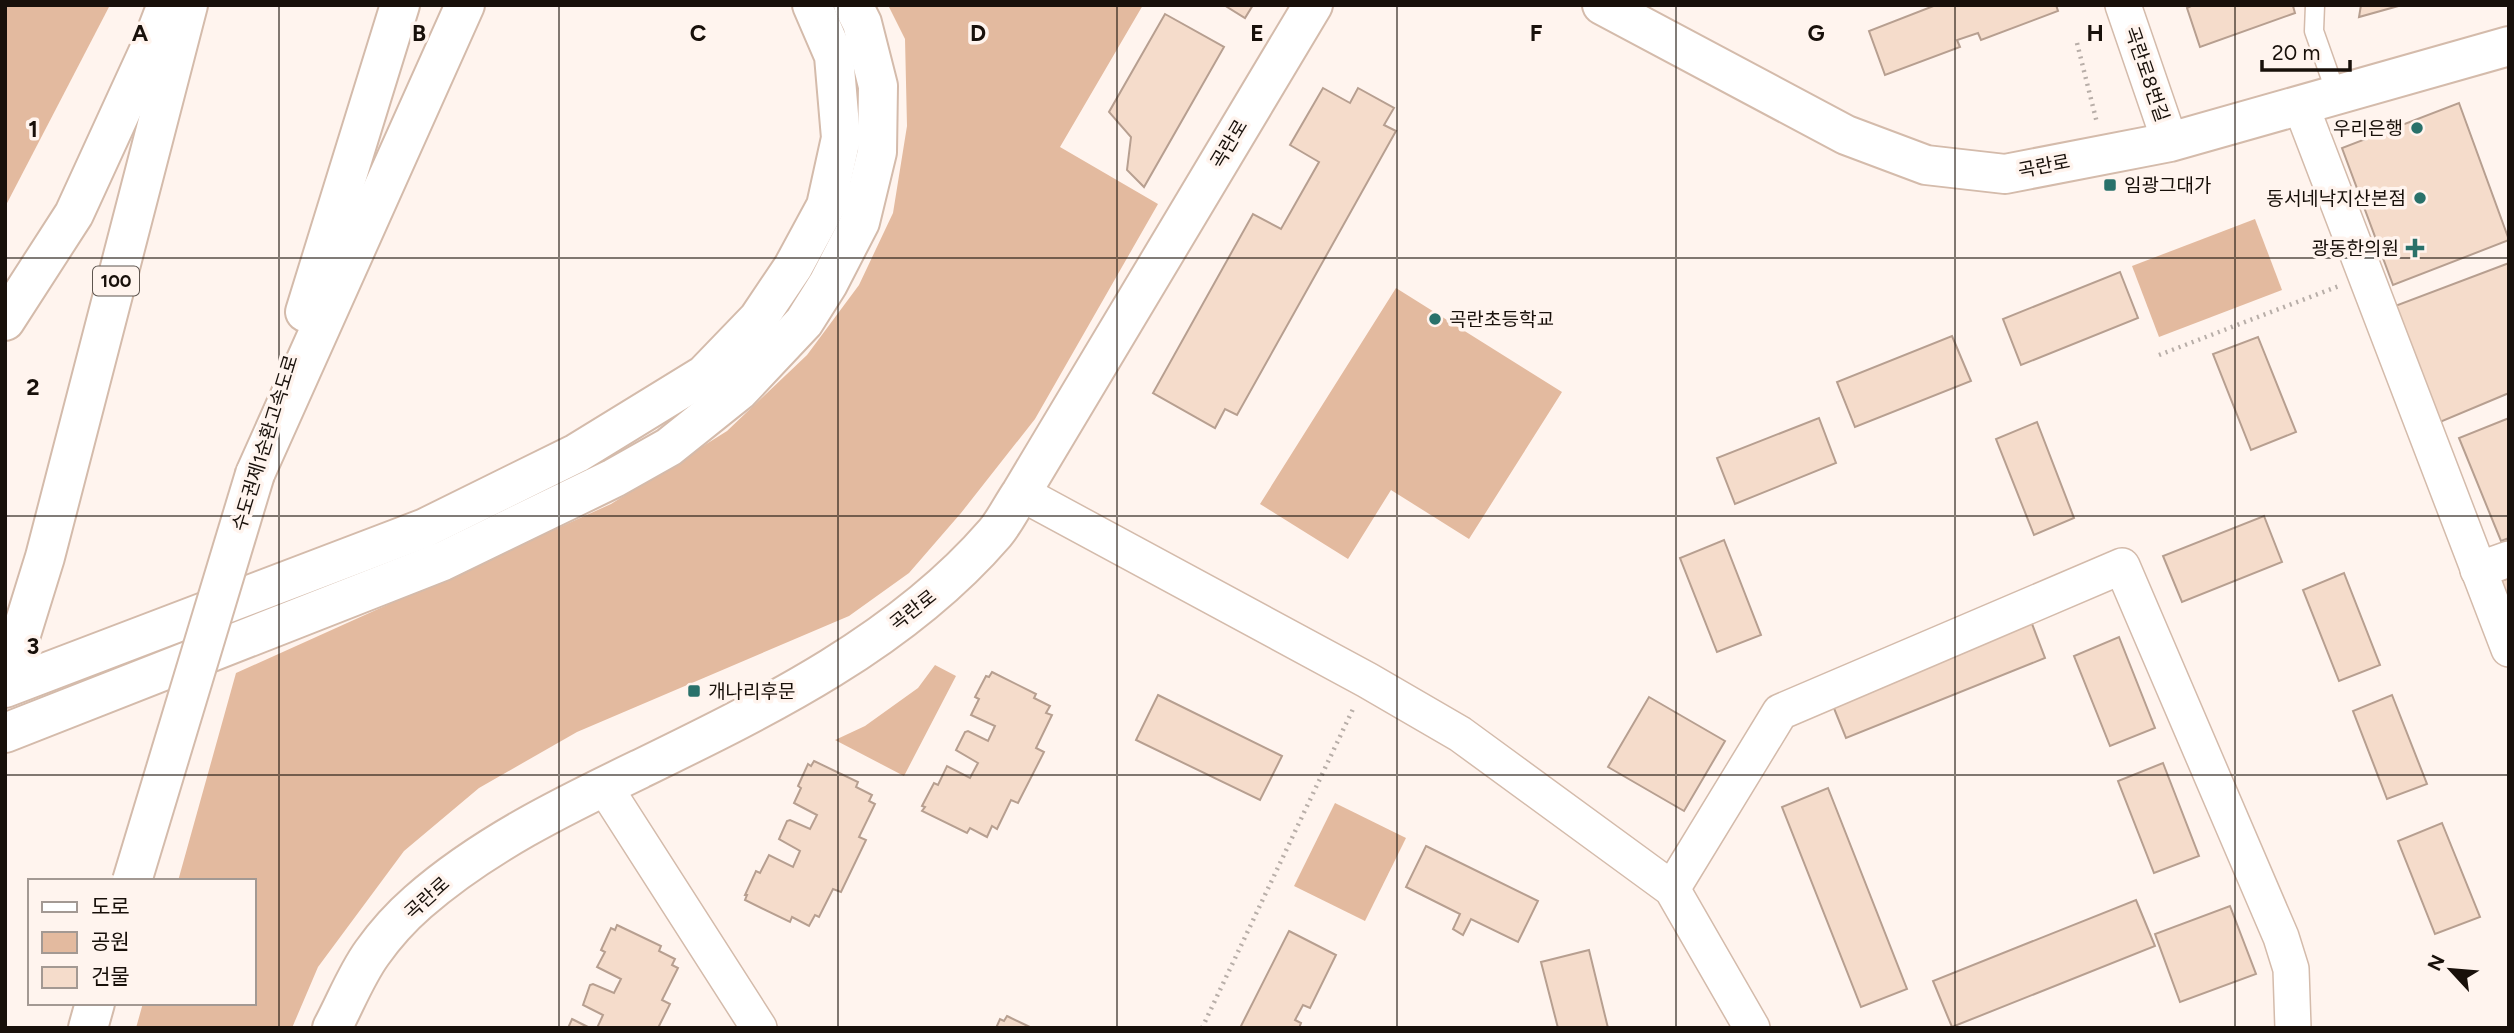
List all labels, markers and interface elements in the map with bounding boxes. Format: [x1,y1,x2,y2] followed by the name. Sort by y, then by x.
[132,19,149,47] text: A
[412,19,426,47] text: B
[690,19,707,47] text: C
[970,19,986,47] text: D
[1250,19,1264,47] text: E
[1530,19,1543,47] text: F
[1807,19,1825,47] text: G
[2086,19,2104,47] text: H
[2120,23,2174,125] street label: 곡란로8번길
[2262,28,2350,72] scale bar
[2272,40,2320,65] text: 20 m
[28,115,38,143] text: 1
[1206,116,1252,172] street label: 곡란로
[2333,117,2403,140] place label: 우리은행
[2409,120,2425,136] marker: 우리은행
[2016,150,2072,182] street label: 곡란로
[2124,174,2211,197] place label: 임광그대가
[2102,177,2118,193] marker: 임광그대가
[2266,187,2406,210] place label: 동서네낙지산본점
[2412,190,2428,206] marker: 동서네낙지산본점
[2312,237,2399,260] place label: 광동한의원
[2405,238,2425,258] marker: 광동한의원
[93,267,139,296] road number: 100
[1449,308,1554,331] place label: 곡란초등학교
[1427,311,1443,327] marker: 곡란초등학교
[227,352,303,534] street label: 수도권제1순환고속도로
[26,373,40,401] text: 2
[885,585,941,635] street label: 곡란로
[27,632,39,660] text: 3
[708,680,795,703] place label: 개나리후문
[686,683,702,699] marker: 개나리후문
[400,872,454,924] street label: 곡란로
[28,879,256,1005] legend
[91,894,130,919] text: 도로
[91,929,130,954] text: 공원
[2416,935,2486,1005] north arrow
[2423,951,2450,974] text: N
[91,964,130,989] text: 건물

